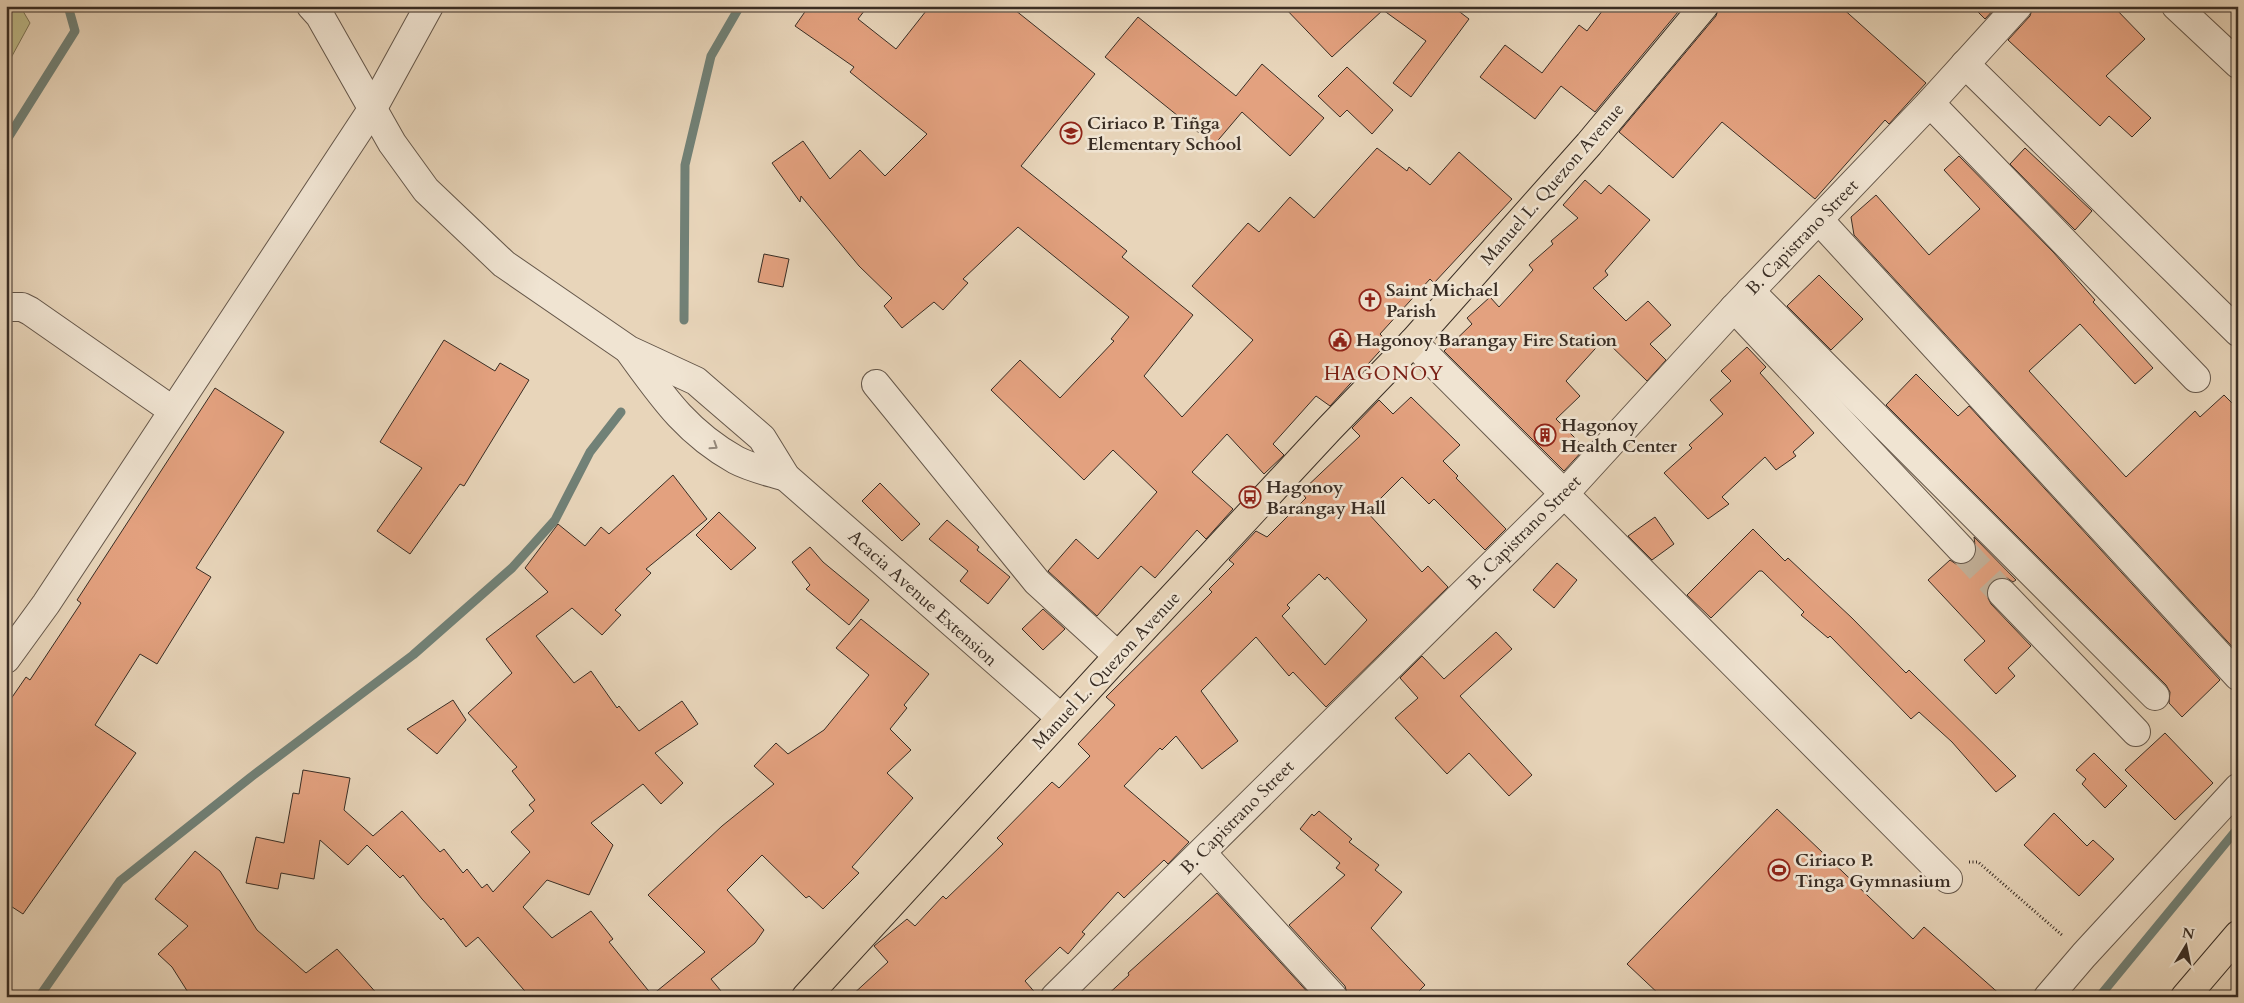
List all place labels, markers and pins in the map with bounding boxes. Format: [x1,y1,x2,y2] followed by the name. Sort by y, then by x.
[1087,111,1241,157] place label: Ciriaco P. Tiñga Elementary School
[1059,121,1083,145] school or university icon: Ciriaco P. Tiñga Elementary School
[1386,278,1499,324] place label: Saint Michael Parish
[1358,288,1382,312] church icon: Saint Michael Parish
[1328,328,1352,352] public building icon: Hagonoy Barangay Fire Station
[1356,328,1618,353] place label: Hagonoy Barangay Fire Station
[1561,413,1678,459] place label: Hagonoy Health Center
[1533,423,1557,447] building icon: Hagonoy Health Center
[1266,475,1386,521] place label: Hagonoy Barangay Hall
[1238,485,1262,509] bus stop icon: Hagonoy Barangay Hall
[1795,848,1951,894] place label: Ciriaco P. Tinga Gymnasium
[1767,858,1791,882] sports icon: Ciriaco P. Tinga Gymnasium

